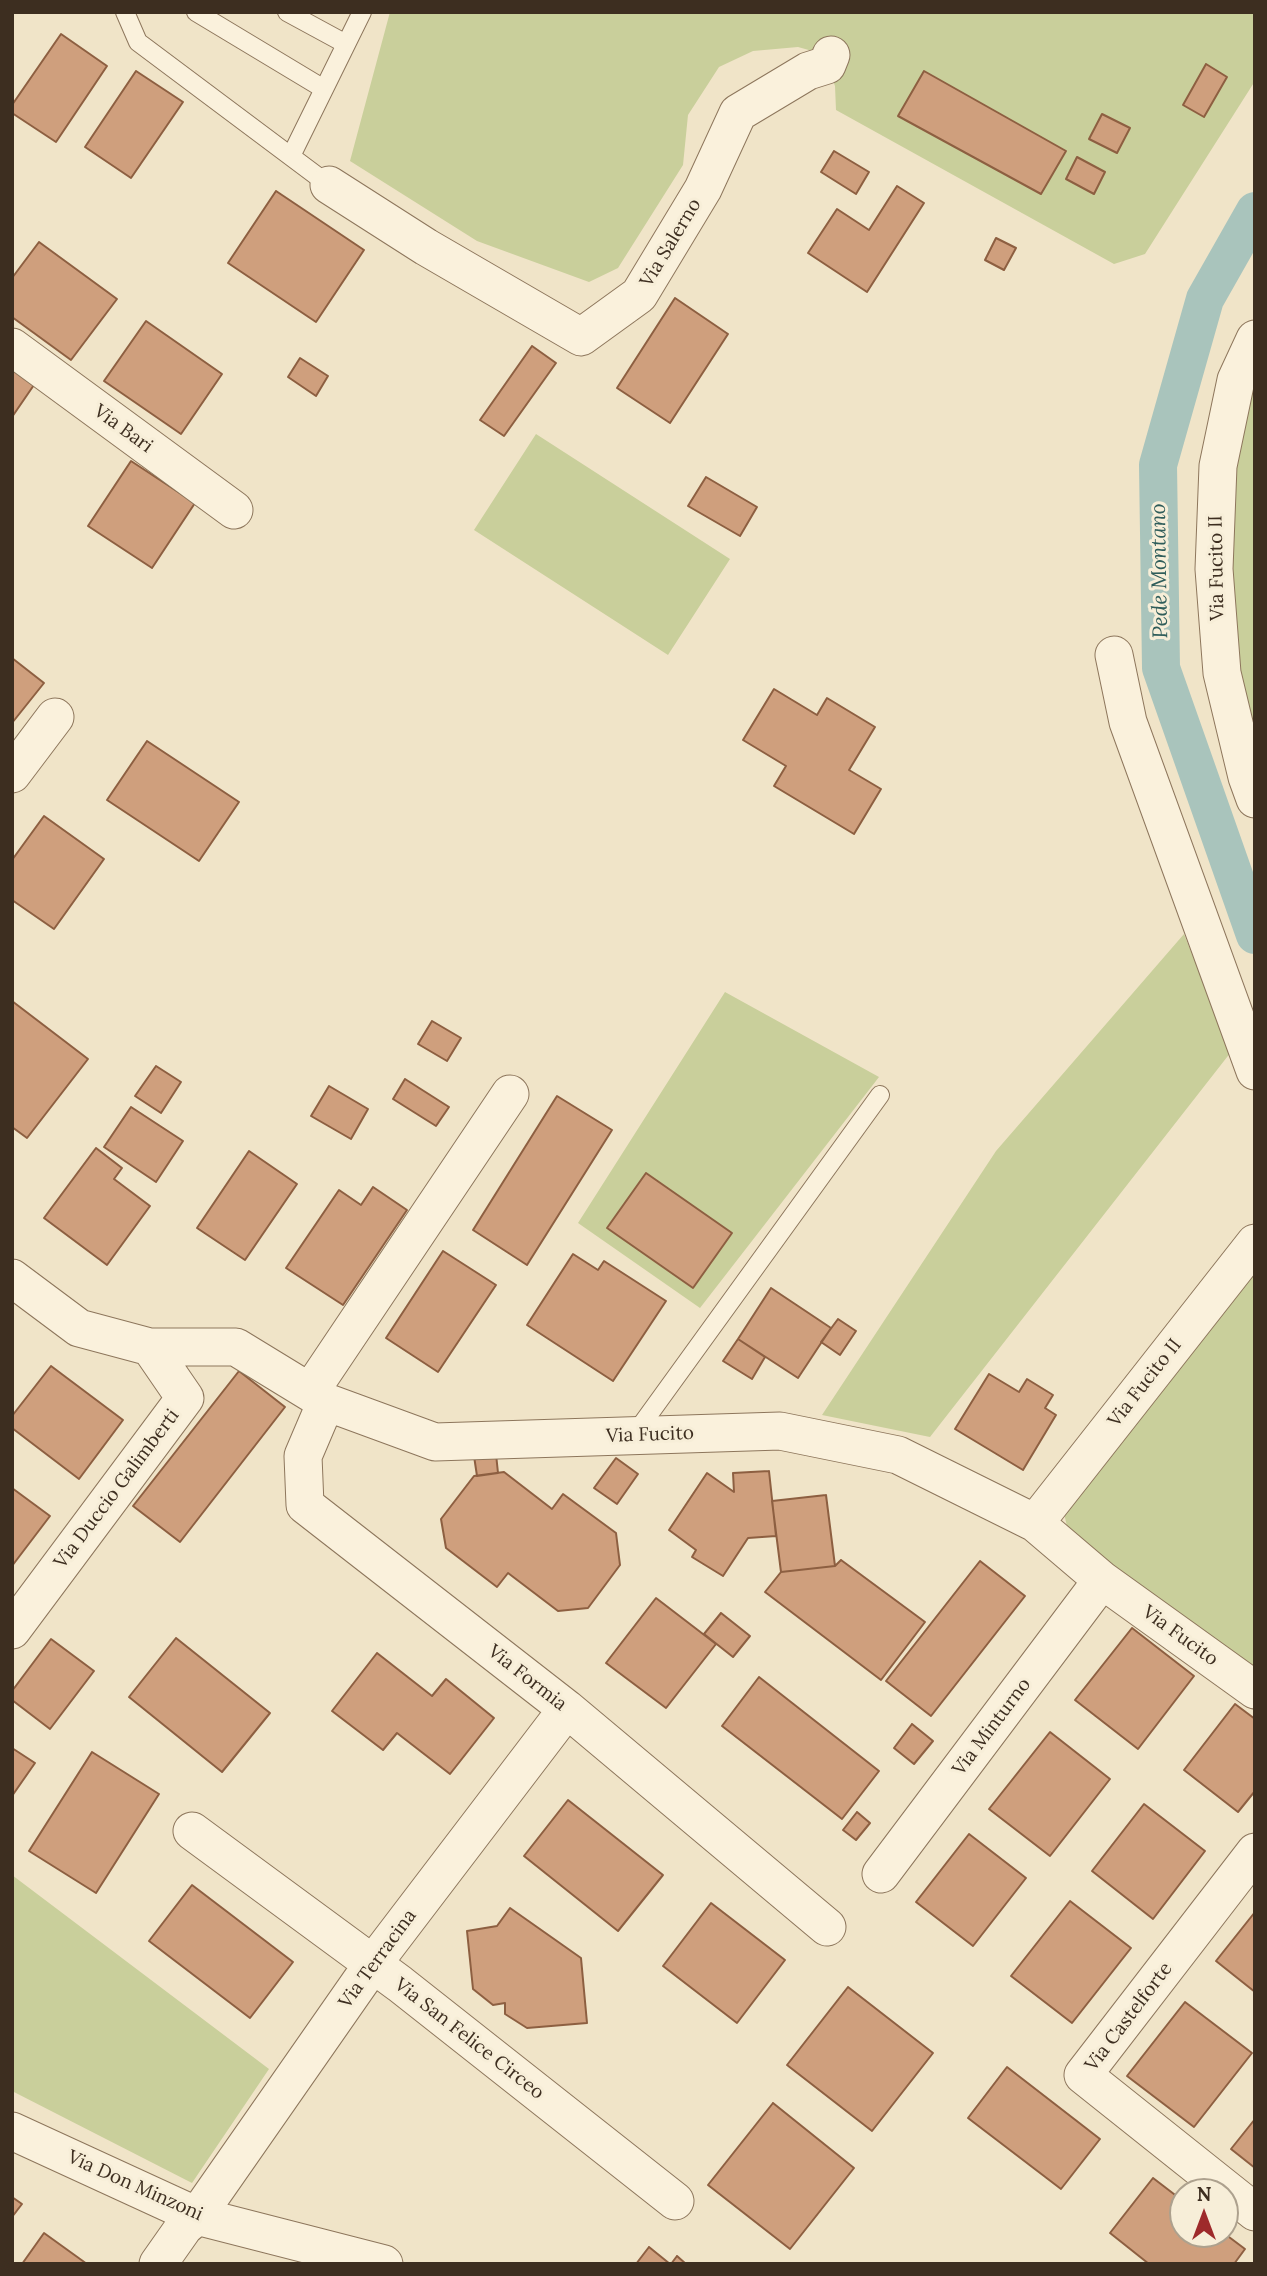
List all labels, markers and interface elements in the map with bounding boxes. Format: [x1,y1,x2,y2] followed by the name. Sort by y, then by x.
[636,195,706,291] street label: Via Salerno
[89,400,157,458] street label: Via Bari
[1146,503,1174,639] water label: Pede Montano
[1205,515,1229,621] street label: Via Fucito II
[1103,1334,1187,1432] street label: Via Fucito II
[50,1405,184,1573] street label: Via Duccio Galimberti
[606,1422,694,1448] street label: Via Fucito
[1138,1601,1222,1671] street label: Via Fucito
[483,1640,571,1716] street label: Via Formia
[948,1674,1036,1780] street label: Via Minturno
[334,1905,422,2013] street label: Via Terracina
[1081,1958,1177,2076] street label: Via Castelforte
[390,1973,548,2105] street label: Via San Felice Circeo
[64,2146,206,2226] street label: Via Don Minzoni
[1169,2178,1239,2248] north arrow
[1197,2182,1211,2206] text: N

